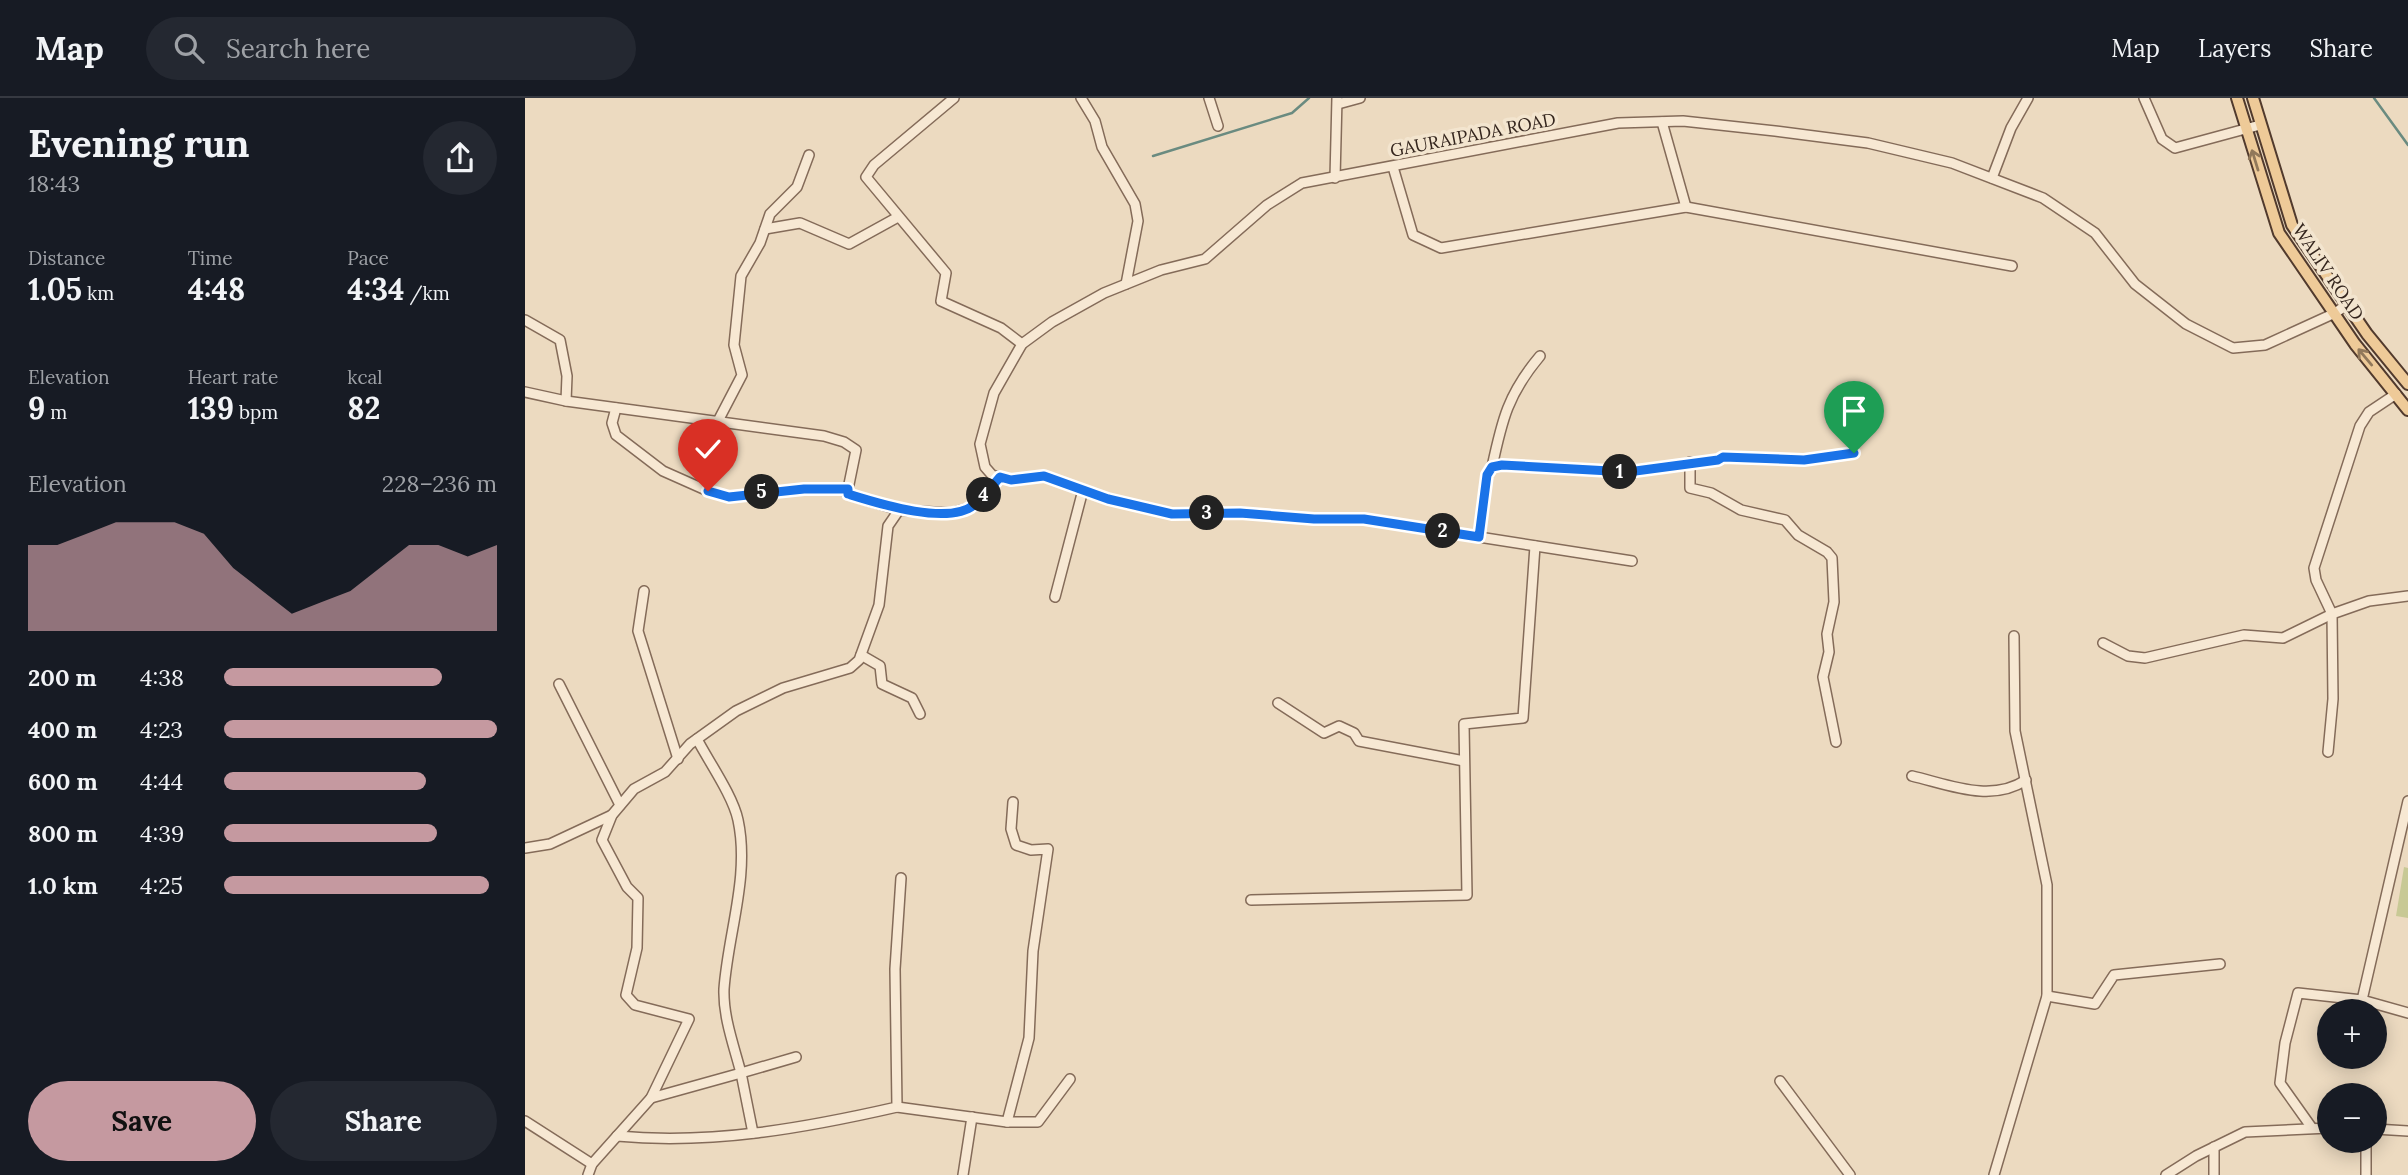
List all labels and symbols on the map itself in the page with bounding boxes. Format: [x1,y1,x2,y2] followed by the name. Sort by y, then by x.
[1388,107,1558,162] street label: GAURAIPADA ROAD
[2247,150,2260,172] one-way arrow
[2288,219,2369,324] street label: WALIV ROAD
[2357,348,2373,366] one-way arrow
[1824,381,1884,453] pin
[678,419,738,491] pin
[1603,454,1637,490] pin: 1
[744,474,779,510] pin: 5
[967,478,1001,512] pin: 4
[1189,496,1225,530] pin: 3
[1425,514,1461,548] pin: 2

